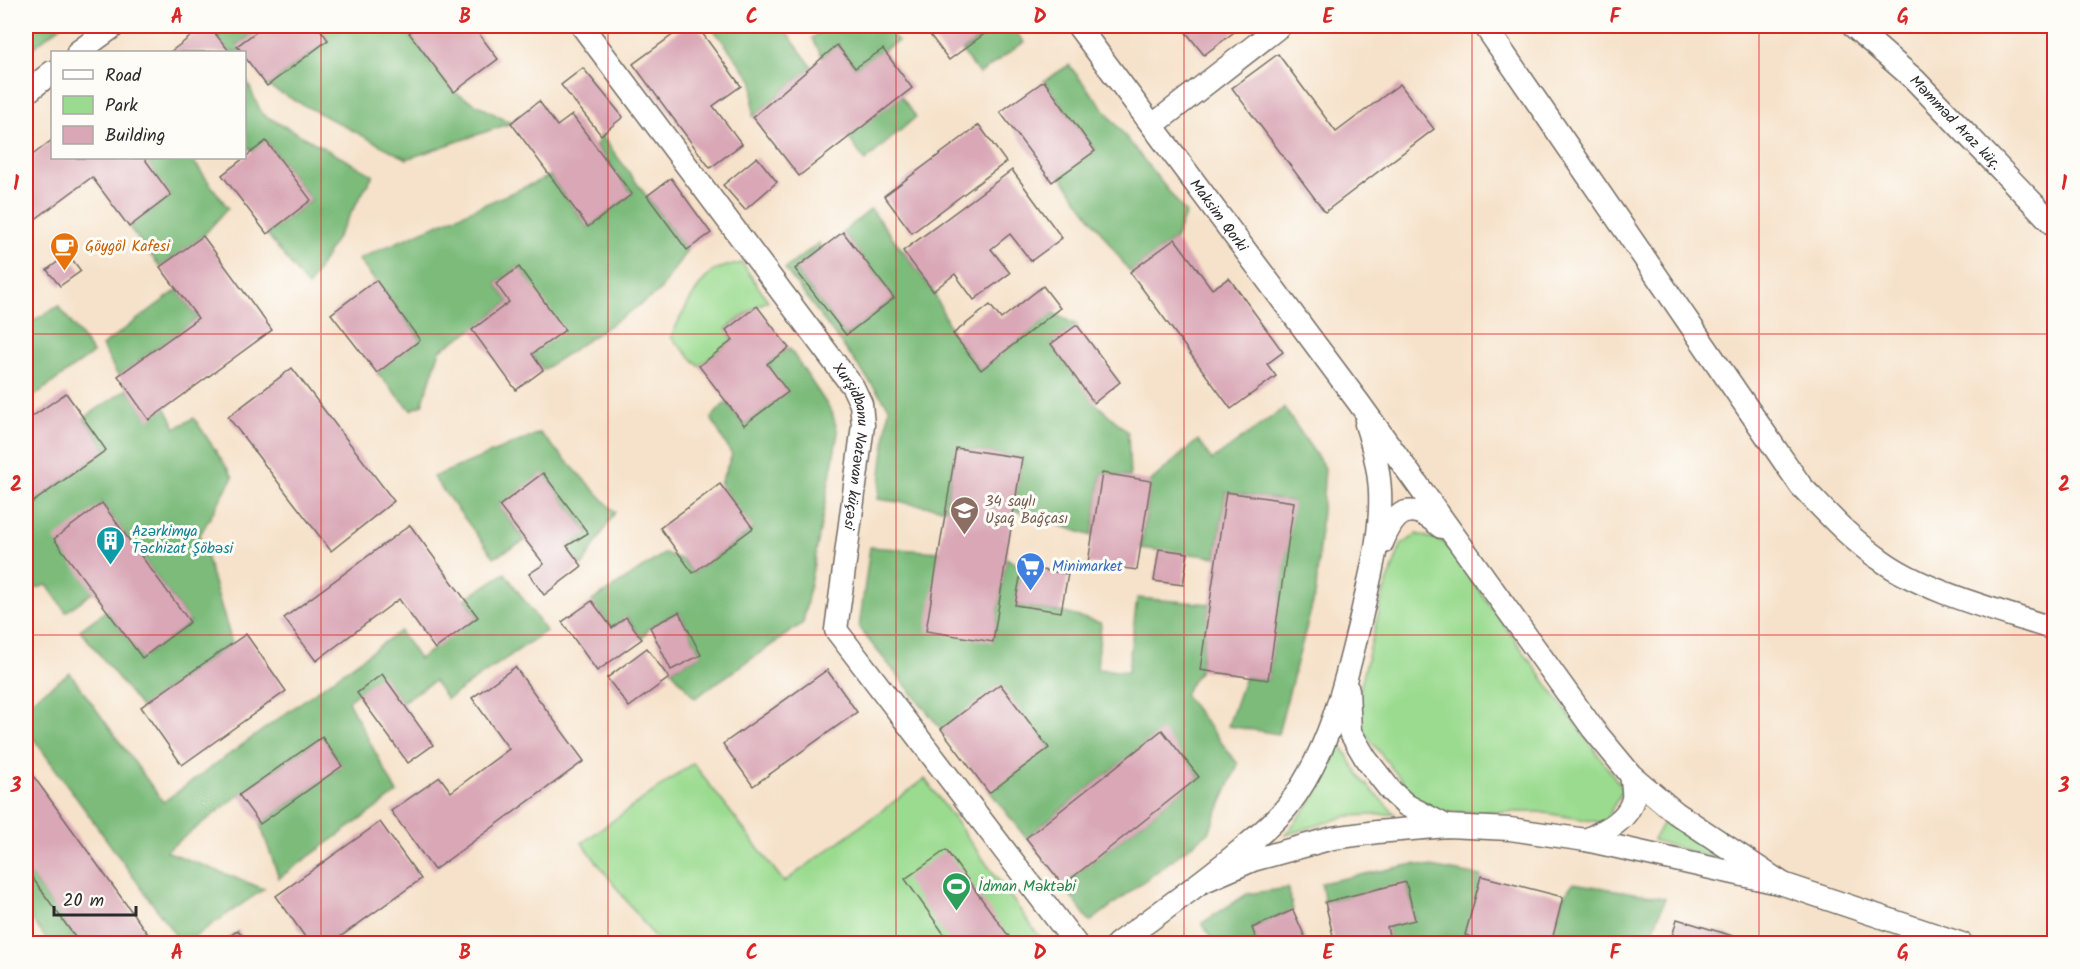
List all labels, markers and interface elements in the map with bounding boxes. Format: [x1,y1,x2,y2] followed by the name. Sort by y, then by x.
[171,2,183,34] text: A
[459,2,471,34] text: B
[746,2,758,34] text: C
[1033,2,1047,34] text: D
[1322,2,1334,34] text: E
[1610,2,1622,34] text: F
[1897,2,1909,34] text: G
[51,51,246,159] legend
[105,62,142,91] text: Road
[1903,70,2007,176] street label: Məmməd Araz küç.
[105,92,138,121] text: Park
[105,122,165,151] text: Building
[13,169,19,201] text: 1
[2061,169,2067,201] text: 1
[1183,174,1254,259] street label: Maksim Qorki
[48,230,80,272] cafe icon: Göygöl Kafesi
[85,235,171,259] place label: Göygöl Kafesi
[826,358,874,532] street label: Xurşidbanu Natəvan küçəsi
[10,470,22,502] text: 2
[2058,470,2070,502] text: 2
[985,490,1068,531] place label: 34 saylı Uşaq Bağçası
[948,494,980,536] school or university icon: 34 saylı Uşaq Bağçası
[132,520,235,561] place label: Azərkimya Təchizat Şöbəsi
[95,524,127,566] building icon: Azərkimya Təchizat Şöbəsi
[1015,550,1047,592] supermarket icon: Minimarket
[1052,555,1123,579] place label: Minimarket
[10,771,22,803] text: 3
[2058,771,2070,803] text: 3
[941,870,973,912] sports icon: İdman Məktəbi
[978,875,1077,899] place label: İdman Məktəbi
[54,879,136,917] scale bar
[63,887,104,916] text: 20 m
[171,938,183,969] text: A
[459,938,471,969] text: B
[746,938,758,969] text: C
[1033,938,1047,969] text: D
[1322,938,1334,969] text: E
[1610,938,1622,969] text: F
[1897,938,1909,969] text: G

